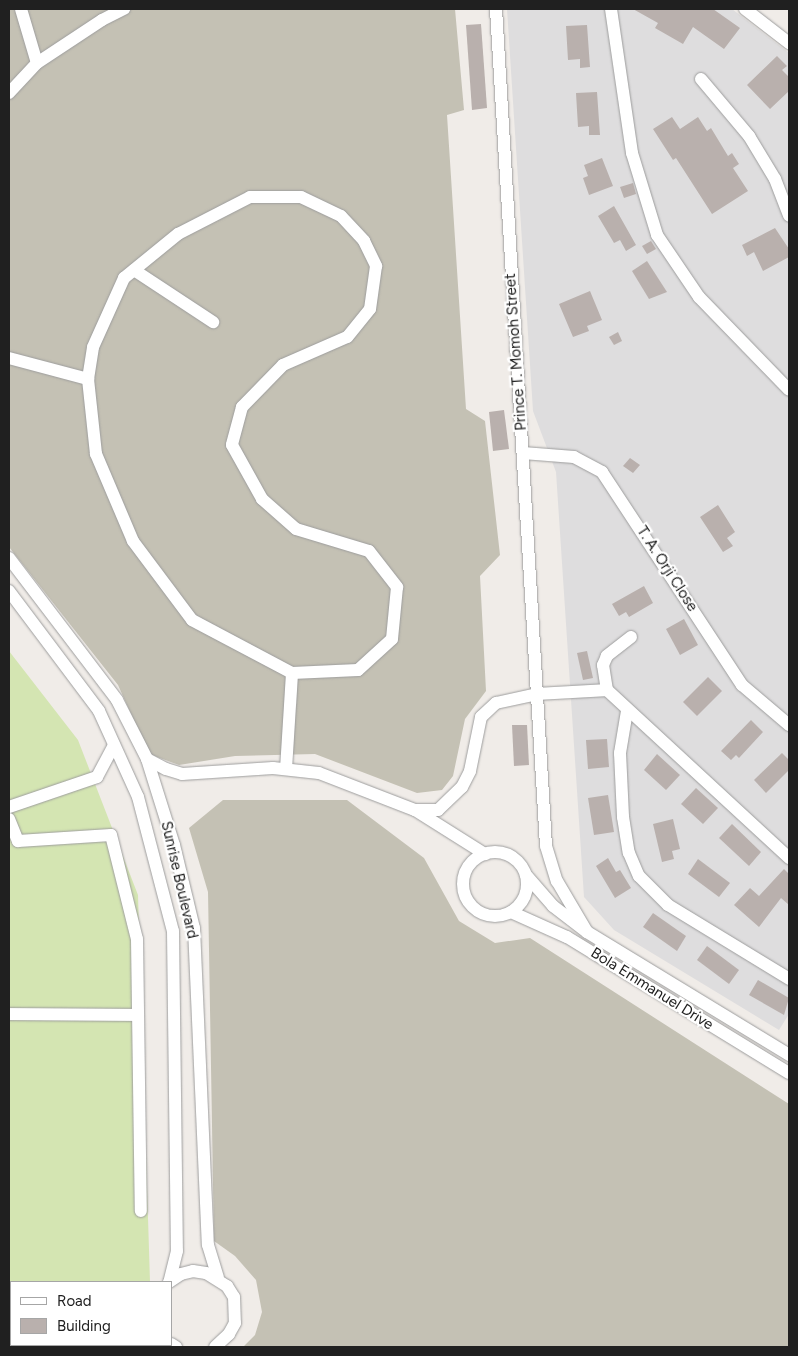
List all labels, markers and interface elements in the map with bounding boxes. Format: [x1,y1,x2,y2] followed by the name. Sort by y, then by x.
[502,273,530,431] street label: Prince T. Momoh Street
[633,523,701,615] street label: T. A. Orji Close
[157,819,201,941] street label: Sunrise Boulevard
[587,944,717,1034] street label: Bola Emmanuel Drive
[10,1281,172,1346] legend
[57,1292,92,1310] text: Road
[57,1317,111,1335] text: Building

